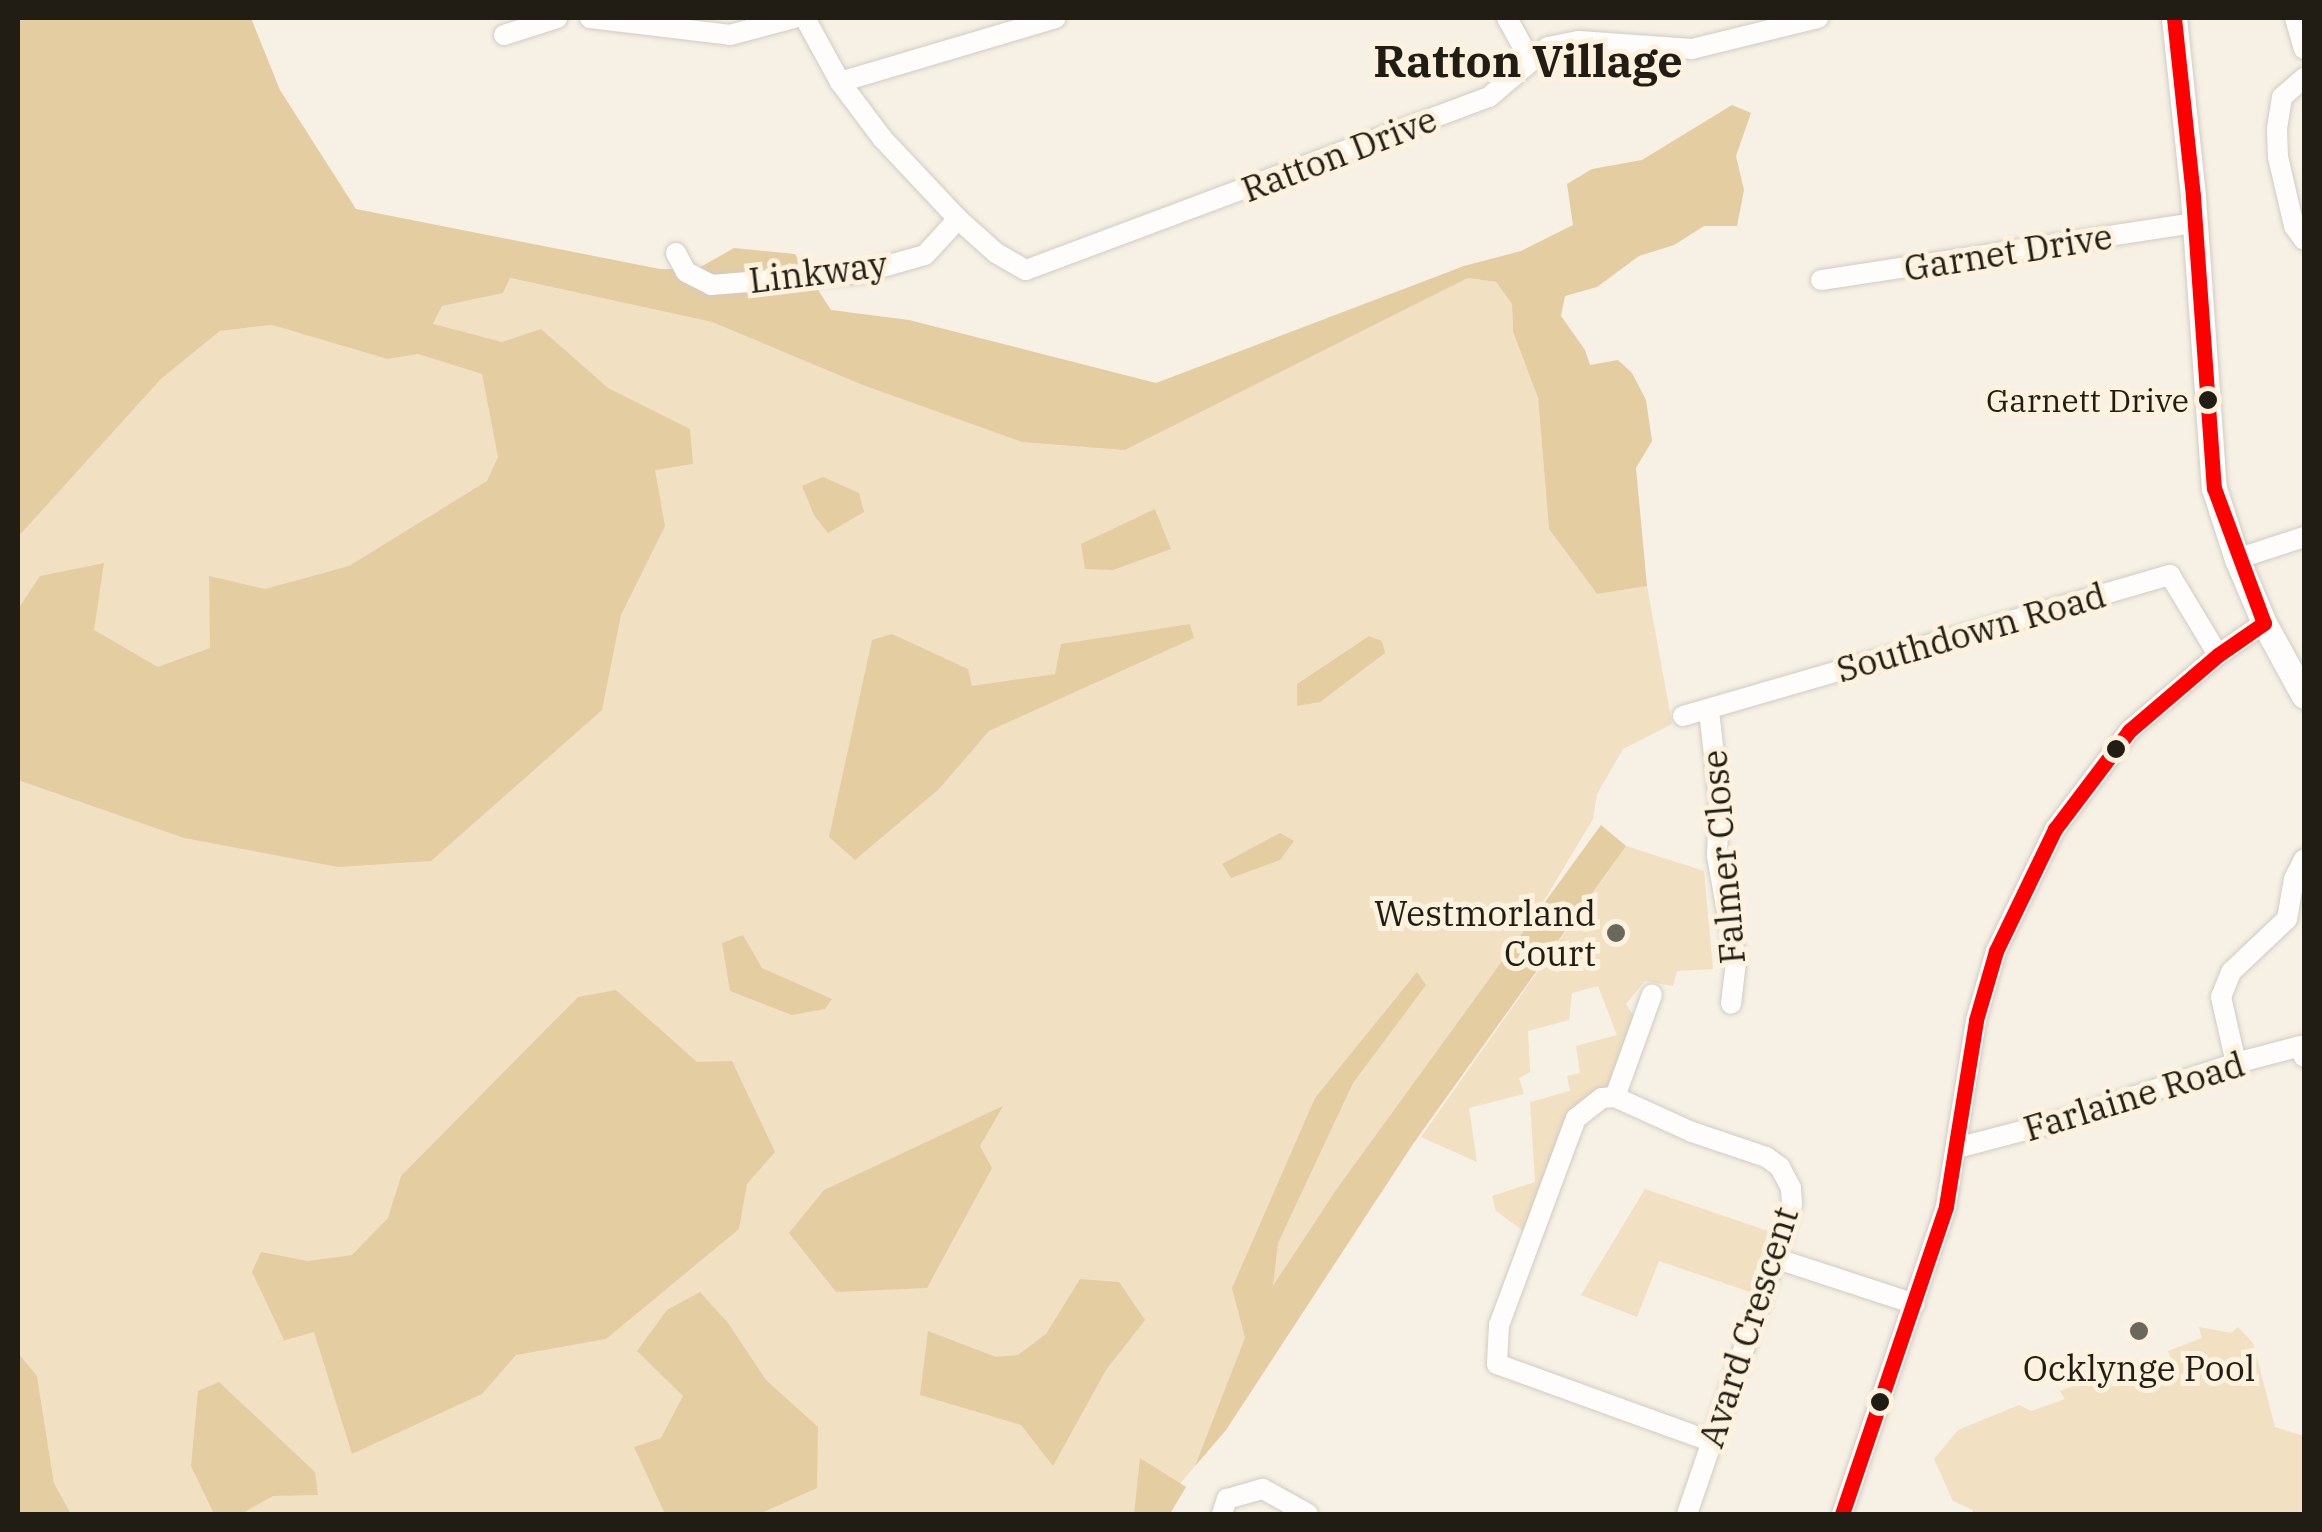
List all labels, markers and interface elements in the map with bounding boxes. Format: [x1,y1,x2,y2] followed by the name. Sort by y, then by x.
[1373,34,1683,88] district label: Ratton Village
[1236,98,1442,210] street label: Ratton Drive
[1901,215,2115,289] street label: Garnet Drive
[746,243,890,301] street label: Linkway
[1986,381,2189,419] place label: Garnett Drive
[2198,390,2218,410] marker: Garnett Drive
[1832,573,2110,691] street label: Southdown Road
[2106,739,2126,759] unlabelled marker
[1693,748,1753,966] street label: Falmer Close
[1374,892,1596,974] place label: Westmorland Court
[1605,922,1627,944] marker: Westmorland Court
[2019,1043,2249,1149] street label: Farlaine Road
[1689,1202,1807,1452] street label: Avard Crescent
[2128,1320,2150,1342] marker: Ocklynge Pool
[2023,1347,2255,1389] place label: Ocklynge Pool
[1870,1392,1890,1412] unlabelled marker

